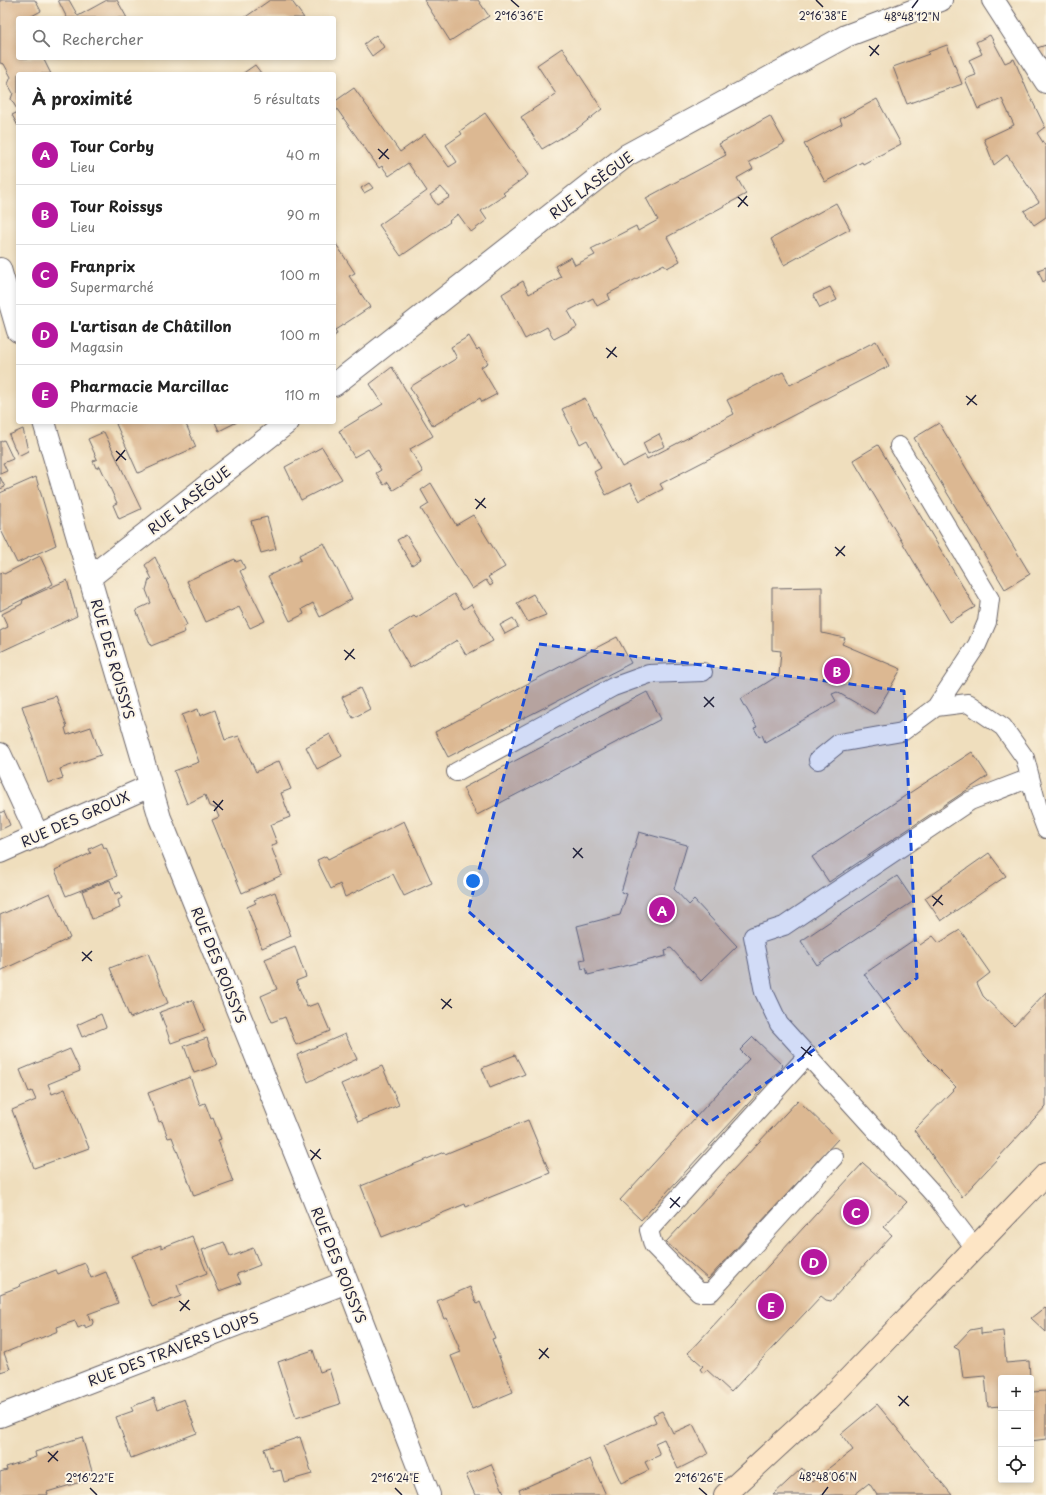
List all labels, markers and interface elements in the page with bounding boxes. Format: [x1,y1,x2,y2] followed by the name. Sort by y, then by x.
[495,8,543,23] text: 2°16'36"E
[799,8,847,23] text: 2°16'38"E
[884,9,940,24] text: 48°48'12"N
[16,16,336,60] search box
[30,27,52,49] icon: search
[62,27,143,50] text: Rechercher
[32,85,132,111] text: À proximité
[253,89,320,108] text: 5 résultats
[70,134,154,157] text: Tour Corby
[40,145,50,164] text: A
[286,145,320,164] text: 40 m
[545,146,638,224] street label: RUE LASÈGUE
[70,157,95,176] text: Lieu
[70,194,163,217] text: Tour Roissys
[41,205,49,224] text: B
[287,205,320,224] text: 90 m
[70,217,95,236] text: Lieu
[70,254,135,277] text: Franprix
[40,265,50,284] text: C
[280,265,320,284] text: 100 m
[70,277,154,296] text: Supermarché
[70,314,232,337] text: L'artisan de Châtillon
[40,325,50,344] text: D
[280,325,320,344] text: 100 m
[70,337,123,356] text: Magasin
[70,374,229,397] text: Pharmacie Marcillac
[41,385,49,404] text: E
[285,385,320,404] text: 110 m
[70,397,138,416] text: Pharmacie
[143,461,235,539] street label: RUE LASÈGUE
[86,596,140,722] street label: RUE DES ROISSYS
[824,656,850,686] pin: B
[17,785,133,852] street label: RUE DES GROUX
[463,871,483,891] your location
[649,895,675,925] pin: A
[186,904,252,1026] street label: RUE DES ROISSYS
[843,1197,869,1227] pin: C
[306,1204,372,1326] street label: RUE DES ROISSYS
[801,1247,827,1277] pin: D
[758,1291,784,1321] pin: E
[84,1307,262,1391] street label: RUE DES TRAVERS LOUPS
[998,1375,1034,1483] map controls
[998,1375,1034,1411] button: +
[998,1411,1034,1447] button: −
[998,1447,1034,1483] button: locate
[799,1469,857,1484] text: 48°48'06"N
[66,1470,114,1485] text: 2°16'22"E
[371,1470,419,1485] text: 2°16'24"E
[675,1470,724,1485] text: 2°16'26"E

